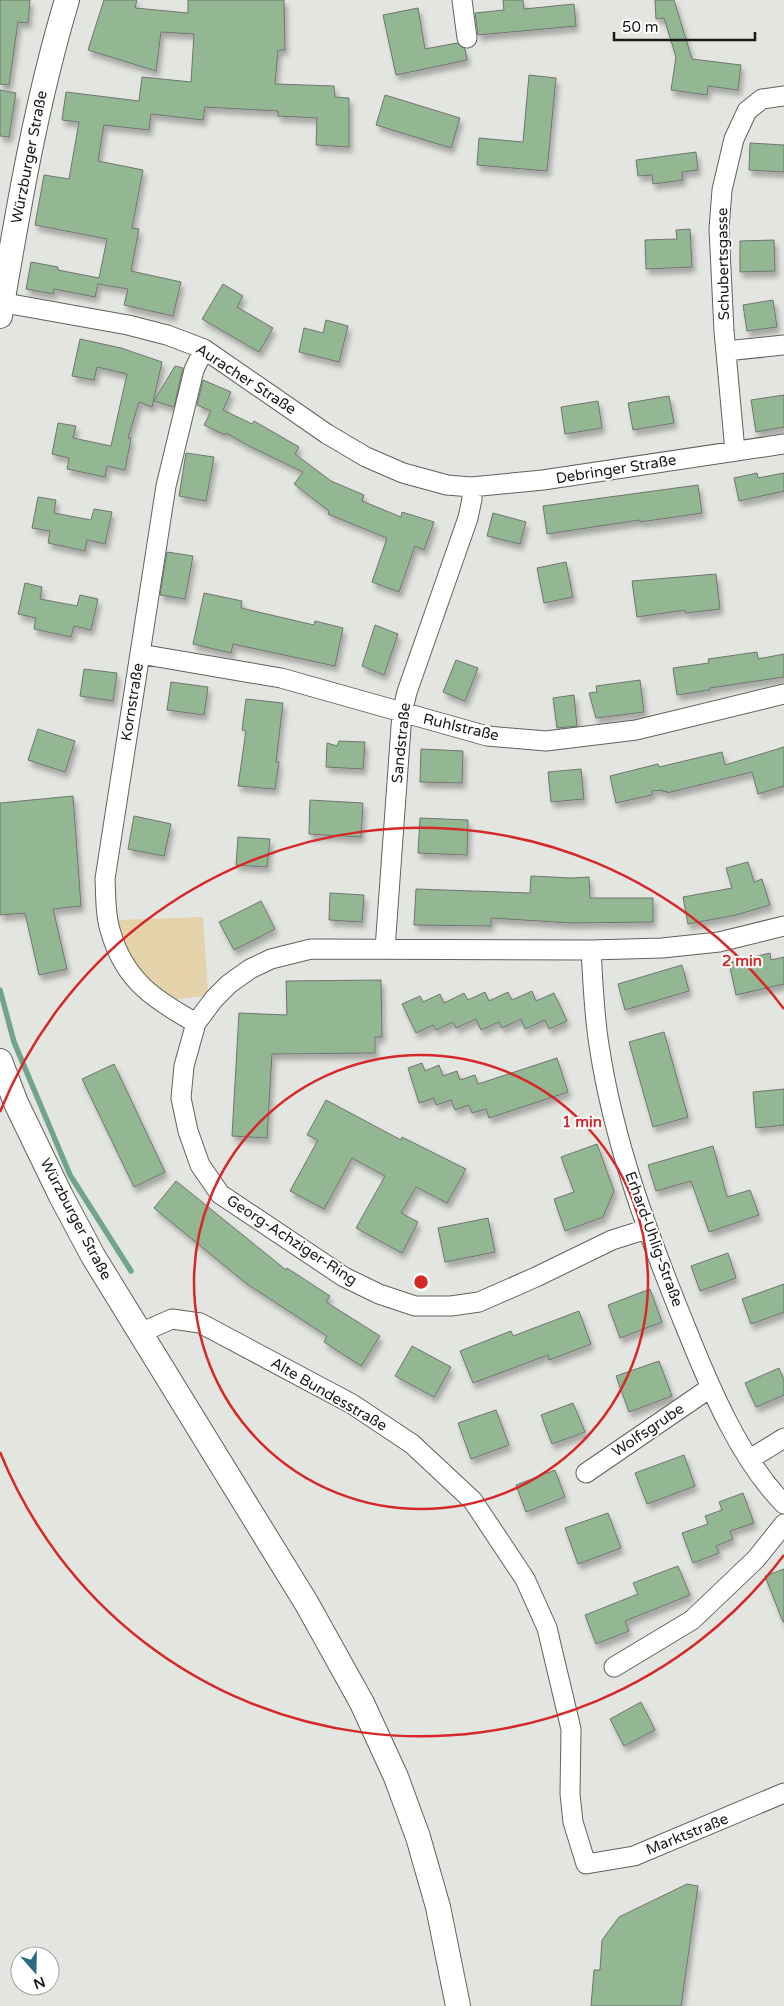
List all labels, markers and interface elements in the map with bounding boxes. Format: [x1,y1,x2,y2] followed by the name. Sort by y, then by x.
[614,10,755,42] scale bar
[622,18,659,36] text: 50 m
[7,89,51,225] street label: Würzburger Straße
[713,207,733,321] street label: Schubertsgasse
[192,340,300,418] street label: Auracher Straße
[555,451,677,487] street label: Debringer Straße
[117,662,147,742] street label: Kornstraße
[388,702,414,784] street label: Sandstraße
[421,710,501,744] street label: Ruhlstraße
[722,952,762,970] text: 2 min
[562,1113,602,1131] text: 1 min
[36,1155,116,1283] street label: Würzburger Straße
[621,1169,687,1309] street label: Erhard-Uhlig-Straße
[223,1191,361,1289] street label: Georg-Achziger-Ring
[412,1273,430,1291] centre of rings
[268,1353,390,1435] street label: Alte Bundesstraße
[609,1399,687,1461] street label: Wolfsgrube
[643,1809,731,1859] street label: Marktstraße
[10,1946,60,1996] north arrow
[31,1973,47,1993] text: N

